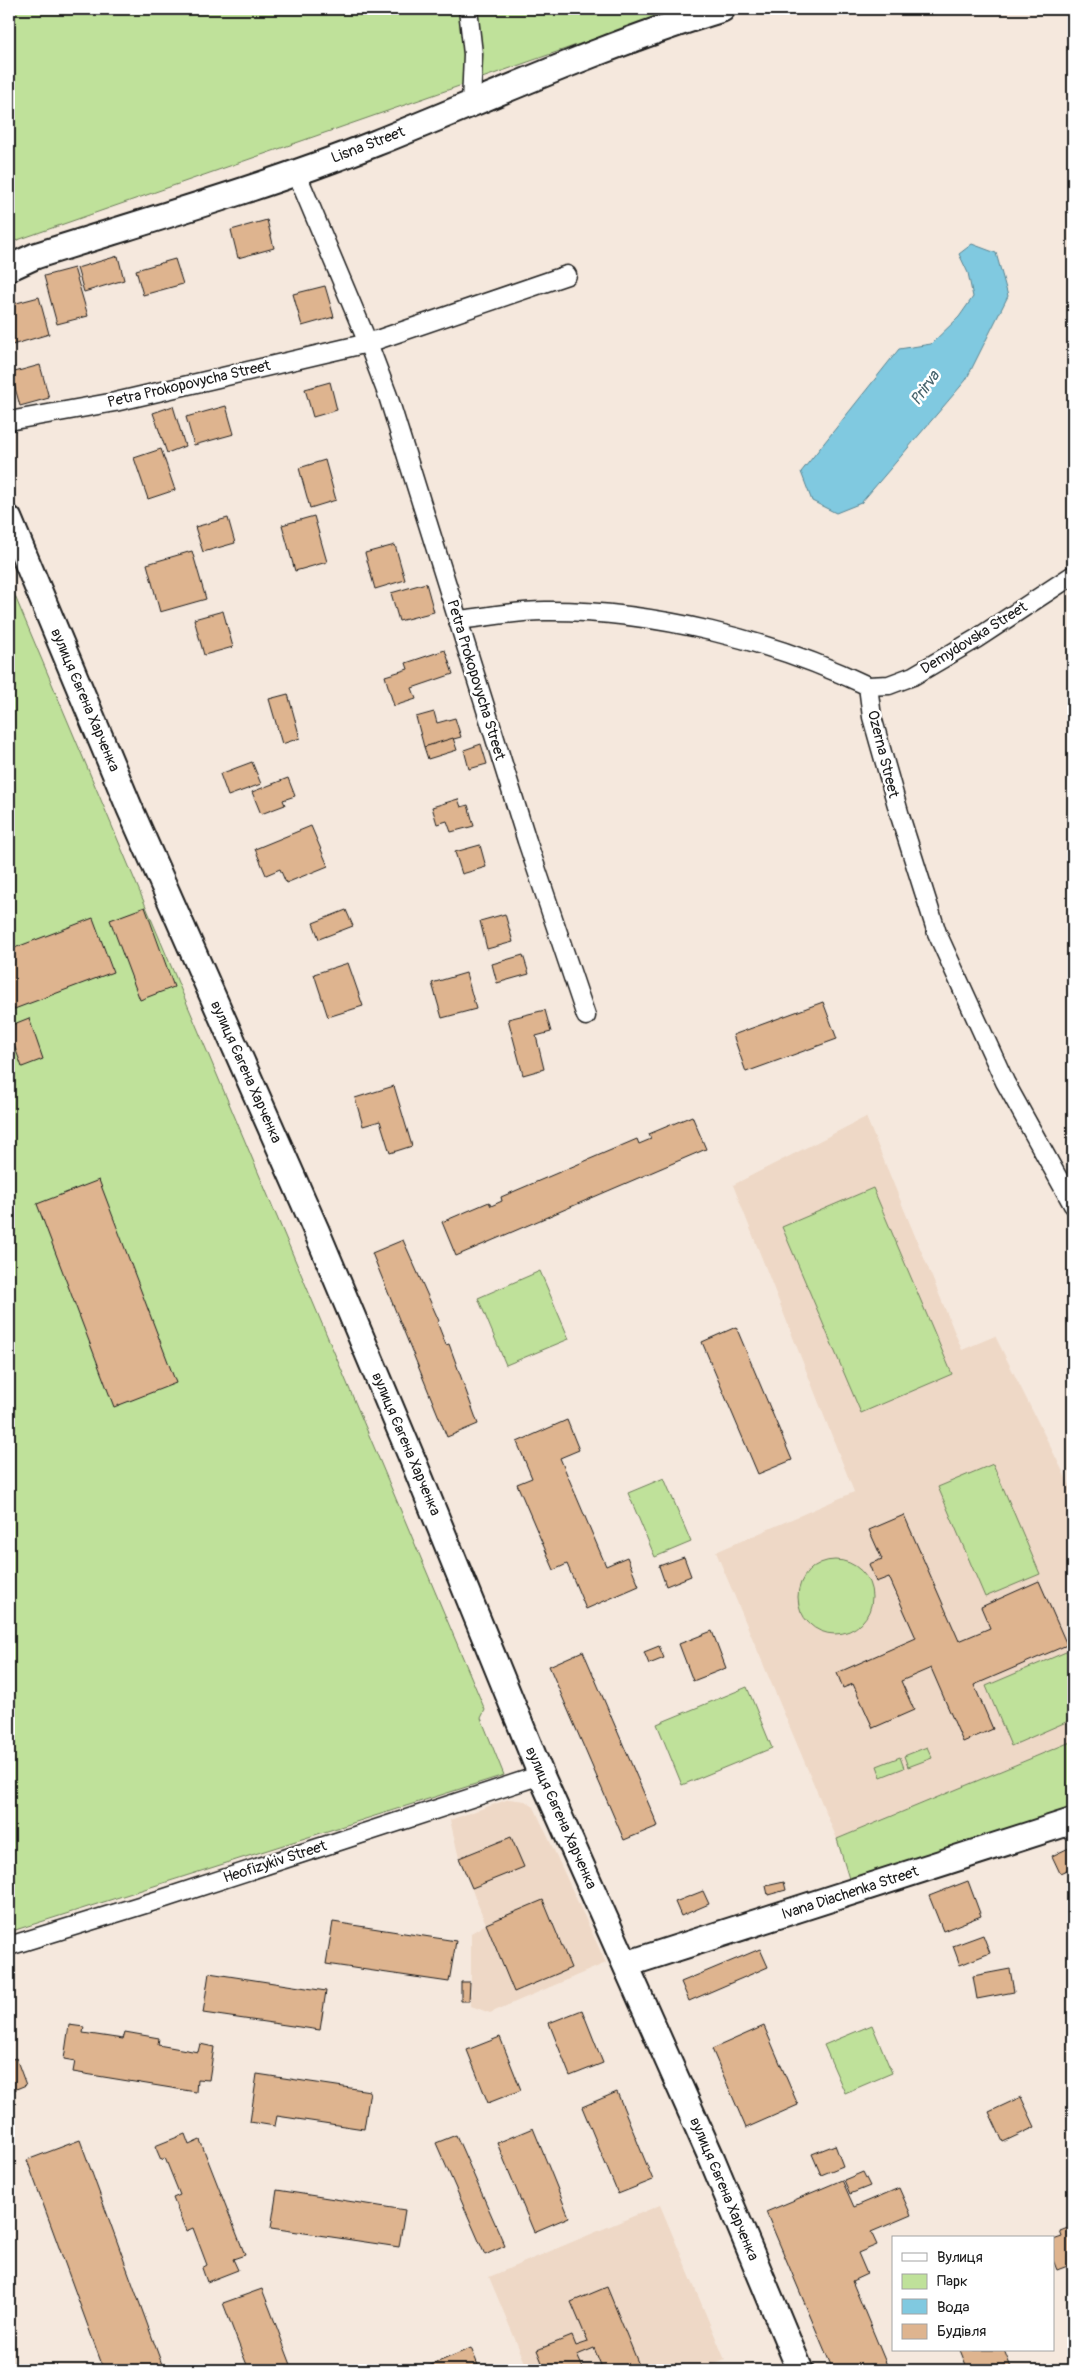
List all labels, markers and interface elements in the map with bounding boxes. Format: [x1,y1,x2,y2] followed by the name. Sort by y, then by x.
[329,122,408,168] street label: Lisna Street
[106,356,273,412] street label: Petra Prokopovycha Street
[906,366,945,409] water label: Prirva
[917,597,1032,678] street label: Demydovska Street
[443,598,510,763] street label: Petra Prokopovycha Street
[46,625,124,775] street label: вулиця Євгена Харченка
[863,708,903,801] street label: Ozerna Street
[206,998,286,1146] street label: вулиця Євгена Харченка
[367,1369,445,1519] street label: вулиця Євгена Харченка
[521,1744,601,1892] street label: вулиця Євгена Харченка
[221,1836,330,1888] street label: Heofizykiv Street
[779,1862,922,1924] street label: Ivana Diachenka Street
[685,2114,763,2264] street label: вулиця Євгена Харченка
[892,2236,1054,2352] legend
[937,2248,983,2267] text: Вулиця
[937,2272,968,2291] text: Парк
[937,2298,970,2317] text: Вода
[937,2322,986,2341] text: Будівля

